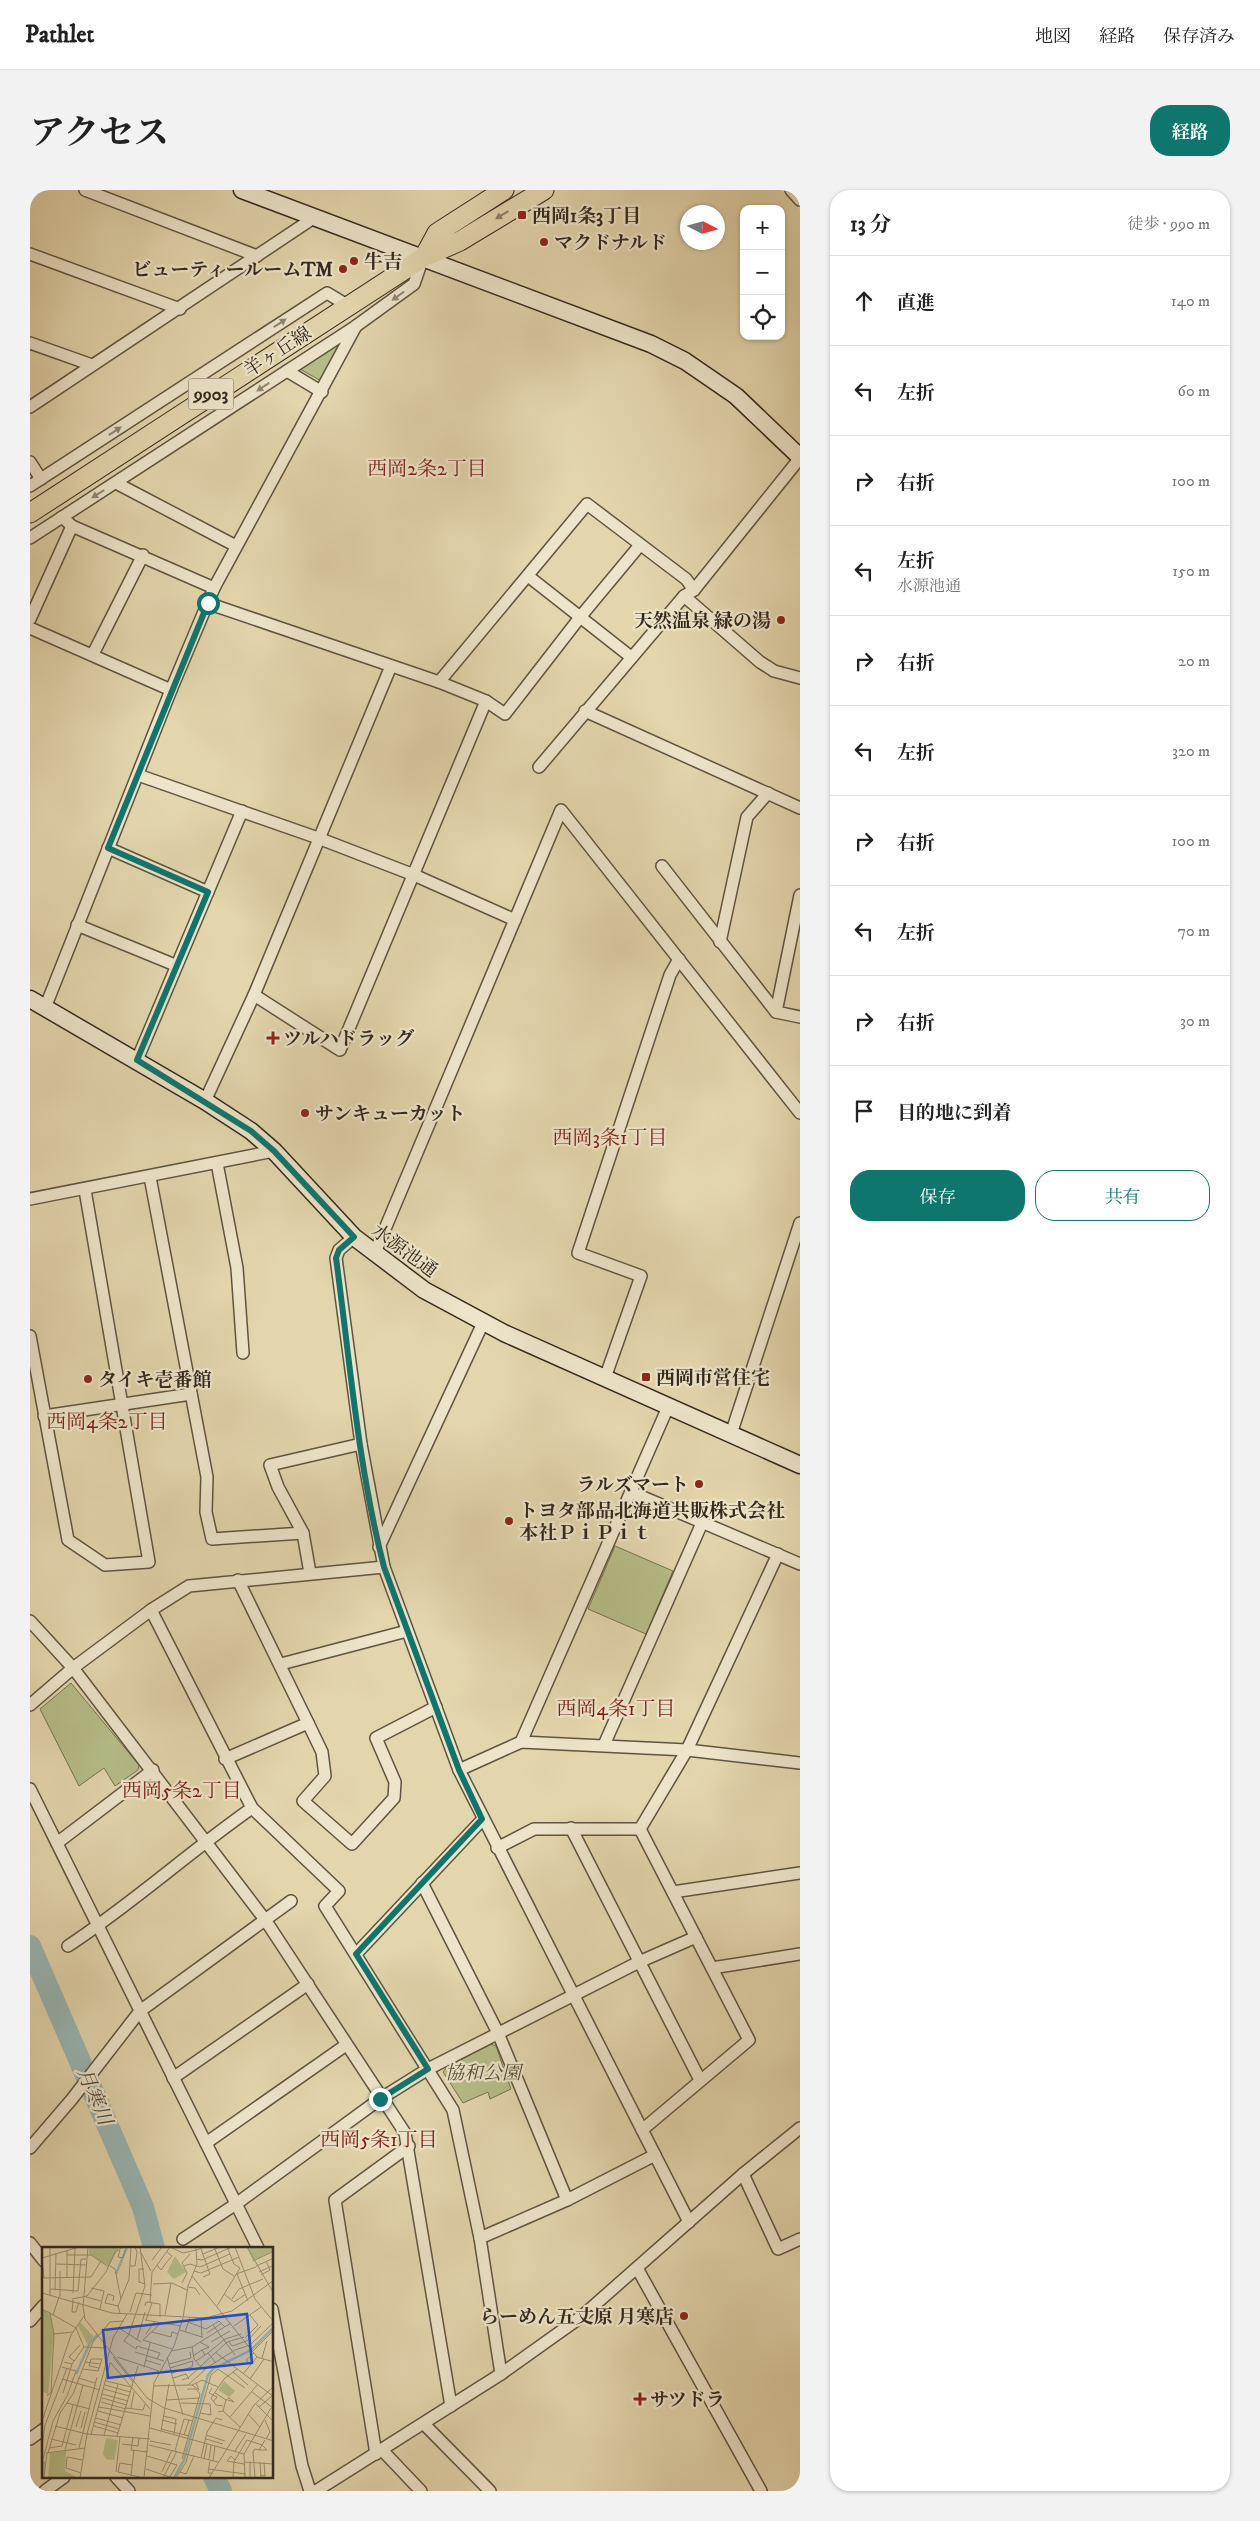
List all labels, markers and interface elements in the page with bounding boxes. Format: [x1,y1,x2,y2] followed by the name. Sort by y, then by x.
[25,20,94,50] text: Pathlet
[1035,26,1071,48] text: 地図
[1099,26,1135,48] text: 経路
[1163,26,1235,48] text: 保存済み
[1150,105,1230,156] button: 経路
[30,112,169,156] text: アクセス
[532,205,641,228] place label: 西岡1条3丁目
[680,205,725,250] north arrow
[740,205,785,340] map controls
[740,205,785,250] button: +
[516,209,528,221] marker: 西岡1条3丁目
[496,211,509,220] one-way arrow
[850,212,891,238] text: 13 分
[1127,214,1210,234] text: 徒歩 · 990 m
[554,232,667,255] place label: マクドナルド
[538,236,550,248] marker: マクドナルド
[740,250,785,295] button: −
[364,251,402,274] place label: 牛吉
[348,255,360,267] marker: 牛吉
[132,259,333,282] place label: ビューティールームTM
[337,263,349,275] marker: ビューティールームTM
[850,287,878,315] icon: ahead
[392,290,405,301] one-way arrow
[1171,291,1210,311] text: 140 m
[897,292,935,315] text: 直進
[740,295,785,340] button: locate
[274,319,287,328] one-way arrow
[240,322,316,383] street label: 羊ヶ丘線
[850,377,878,405] icon: left
[188,378,234,410] road number: 9903
[1178,381,1210,401] text: 60 m
[257,382,270,391] one-way arrow
[897,382,935,405] text: 左折
[108,426,121,436] one-way arrow
[367,457,487,482] district label: 西岡2条2丁目
[850,467,878,495] icon: right
[1172,471,1210,491] text: 100 m
[897,472,935,495] text: 右折
[91,490,105,499] one-way arrow
[897,550,935,573] text: 左折
[850,557,878,585] icon: left
[1172,561,1210,581] text: 150 m
[897,576,961,596] text: 水源池通
[197,592,220,615] route start
[634,610,771,633] place label: 天然温泉 緑の湯
[775,614,787,626] marker: 天然温泉 緑の湯
[850,647,878,675] icon: right
[1178,651,1210,671] text: 20 m
[897,652,935,675] text: 右折
[850,737,878,765] icon: left
[1172,741,1210,761] text: 320 m
[897,742,935,765] text: 左折
[850,827,878,855] icon: right
[1172,831,1210,851] text: 100 m
[897,832,935,855] text: 右折
[850,917,878,945] icon: left
[1178,921,1210,941] text: 70 m
[897,922,935,945] text: 左折
[850,1007,878,1035] icon: right
[1180,1011,1210,1031] text: 30 m
[897,1012,935,1035] text: 右折
[283,1028,415,1051] place label: ツルハドラッグ
[267,1032,279,1044] marker: ツルハドラッグ
[850,1097,878,1125] icon: arrive
[897,1102,1011,1125] text: 目的地に到着
[315,1103,465,1126] place label: サンキューカット
[299,1107,311,1119] marker: サンキューカット
[553,1126,667,1151] district label: 西岡3条1丁目
[850,1170,1025,1221] button: 保存
[1035,1170,1210,1221] button: 共有
[367,1220,442,1283] street label: 水源池通
[656,1367,770,1390] place label: 西岡市営住宅
[98,1369,212,1392] place label: タイキ壱番館
[640,1371,652,1383] marker: 西岡市営住宅
[82,1373,94,1385] marker: タイキ壱番館
[46,1410,168,1435] district label: 西岡4条2丁目
[577,1474,689,1497] place label: ラルズマート
[693,1478,705,1490] marker: ラルズマート
[519,1500,785,1545] place label: トヨタ部品北海道共販株式会社 本社ＰｉＰｉｔ
[503,1515,515,1527] marker: トヨタ部品北海道共販株式会社 本社ＰｉＰｉｔ
[557,1697,675,1722] district label: 西岡4条1丁目
[122,1779,242,1804] district label: 西岡5条2丁目
[445,2062,524,2085] park label: 協和公園
[70,2064,118,2131] water label: 月寒川
[369,2088,392,2111] route end
[320,2128,438,2153] district label: 西岡5条1丁目
[42,2247,274,2478] inset map
[480,2306,674,2329] place label: らーめん五丈原 月寒店
[678,2310,690,2322] marker: らーめん五丈原 月寒店
[650,2389,725,2412] place label: サツドラ
[634,2393,646,2405] marker: サツドラ

